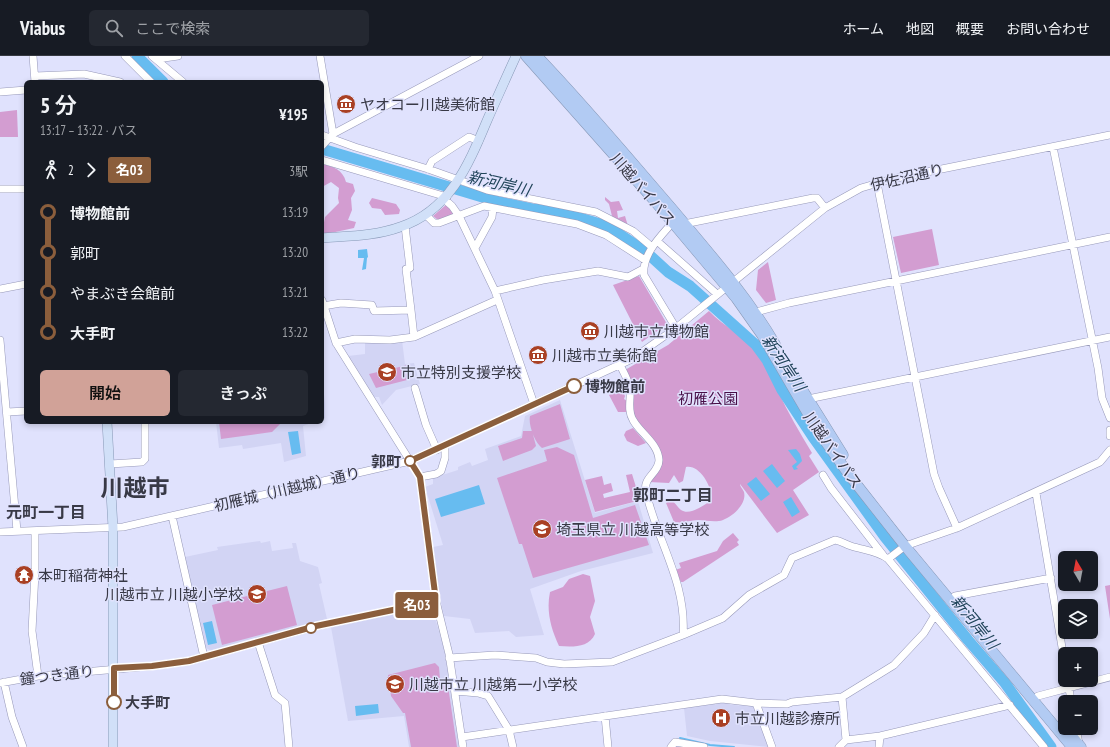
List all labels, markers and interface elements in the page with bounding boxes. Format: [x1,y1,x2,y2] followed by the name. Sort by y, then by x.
[89,10,369,46] search box
[20,16,65,40] text: Viabus
[103,17,125,39] icon: search
[135,19,210,38] text: ここで検索
[842,20,884,38] text: ホーム
[906,20,934,38] text: 地図
[956,20,984,38] text: 概要
[1006,20,1090,38] text: お問い合わせ
[40,91,77,119] text: 5 分
[335,93,357,115] museum icon: ヤオコー川越美術館
[360,95,495,114] place label: ヤオコー川越美術館
[279,105,308,124] text: ¥195
[40,122,137,139] text: 13:17 – 13:22 · バス
[606,149,680,229] street label: 川越バイパス
[40,159,62,181] icon: walk
[80,159,102,181] icon: forward
[868,159,946,195] street label: 伊佐沼通り
[116,161,143,179] text: 名03
[68,162,74,179] text: 2
[289,163,308,180] text: 3駅
[466,166,534,200] water label: 新河岸川
[70,204,130,223] text: 博物館前
[282,204,308,221] text: 13:19
[70,244,100,263] text: 郭町
[282,244,308,261] text: 13:20
[70,284,175,303] text: やまぶき会館前
[282,284,308,301] text: 13:21
[579,320,601,342] museum icon: 川越市立博物館
[604,322,709,341] place label: 川越市立博物館
[70,324,115,343] text: 大手町
[282,324,308,341] text: 13:22
[758,331,811,397] water label: 新河岸川
[527,344,549,366] museum icon: 川越市立美術館
[552,346,657,365] place label: 川越市立美術館
[376,361,398,383] school or university icon: 市立特別支援学校
[401,363,521,382] place label: 市立特別支援学校
[40,370,170,416] button: 開始
[178,370,308,416] button: きっぷ
[585,377,645,396] place label: 博物館前
[566,378,582,394] marker: 博物館前
[678,389,738,408] park label: 初雁公園
[799,408,867,492] street label: 川越バイパス
[371,452,401,471] place label: 郭町
[404,455,416,467] marker: 郭町
[212,463,362,515] street label: 初雁城（川越城）通り
[101,473,170,502] district label: 川越市
[633,485,713,505] district label: 郭町二丁目
[6,502,86,522] district label: 元町一丁目
[531,518,553,540] school or university icon: 埼玉県立 川越高等学校
[556,520,709,539] place label: 埼玉県立 川越高等学校
[1058,551,1098,591] north arrow
[1058,551,1098,735] map controls
[13,564,35,586] temple icon: 本町稲荷神社
[38,566,128,585] place label: 本町稲荷神社
[246,583,268,605] school or university icon: 川越市立 川越小学校
[105,585,243,604] place label: 川越市立 川越小学校
[947,591,1004,655] water label: 新河岸川
[394,592,440,618] line badge: 名03
[403,596,431,614] text: 名03
[1058,599,1098,639] button: layers
[305,622,317,634] unlabelled marker
[1058,647,1098,687] button: +
[19,661,95,689] street label: 鐘つき通り
[384,673,406,695] school or university icon: 川越市立 川越第一小学校
[409,675,577,694] place label: 川越市立 川越第一小学校
[125,693,170,712] place label: 大手町
[106,694,122,710] marker: 大手町
[1058,695,1098,735] button: −
[710,707,732,729] hospital icon: 市立川越診療所
[735,709,840,728] place label: 市立川越診療所

